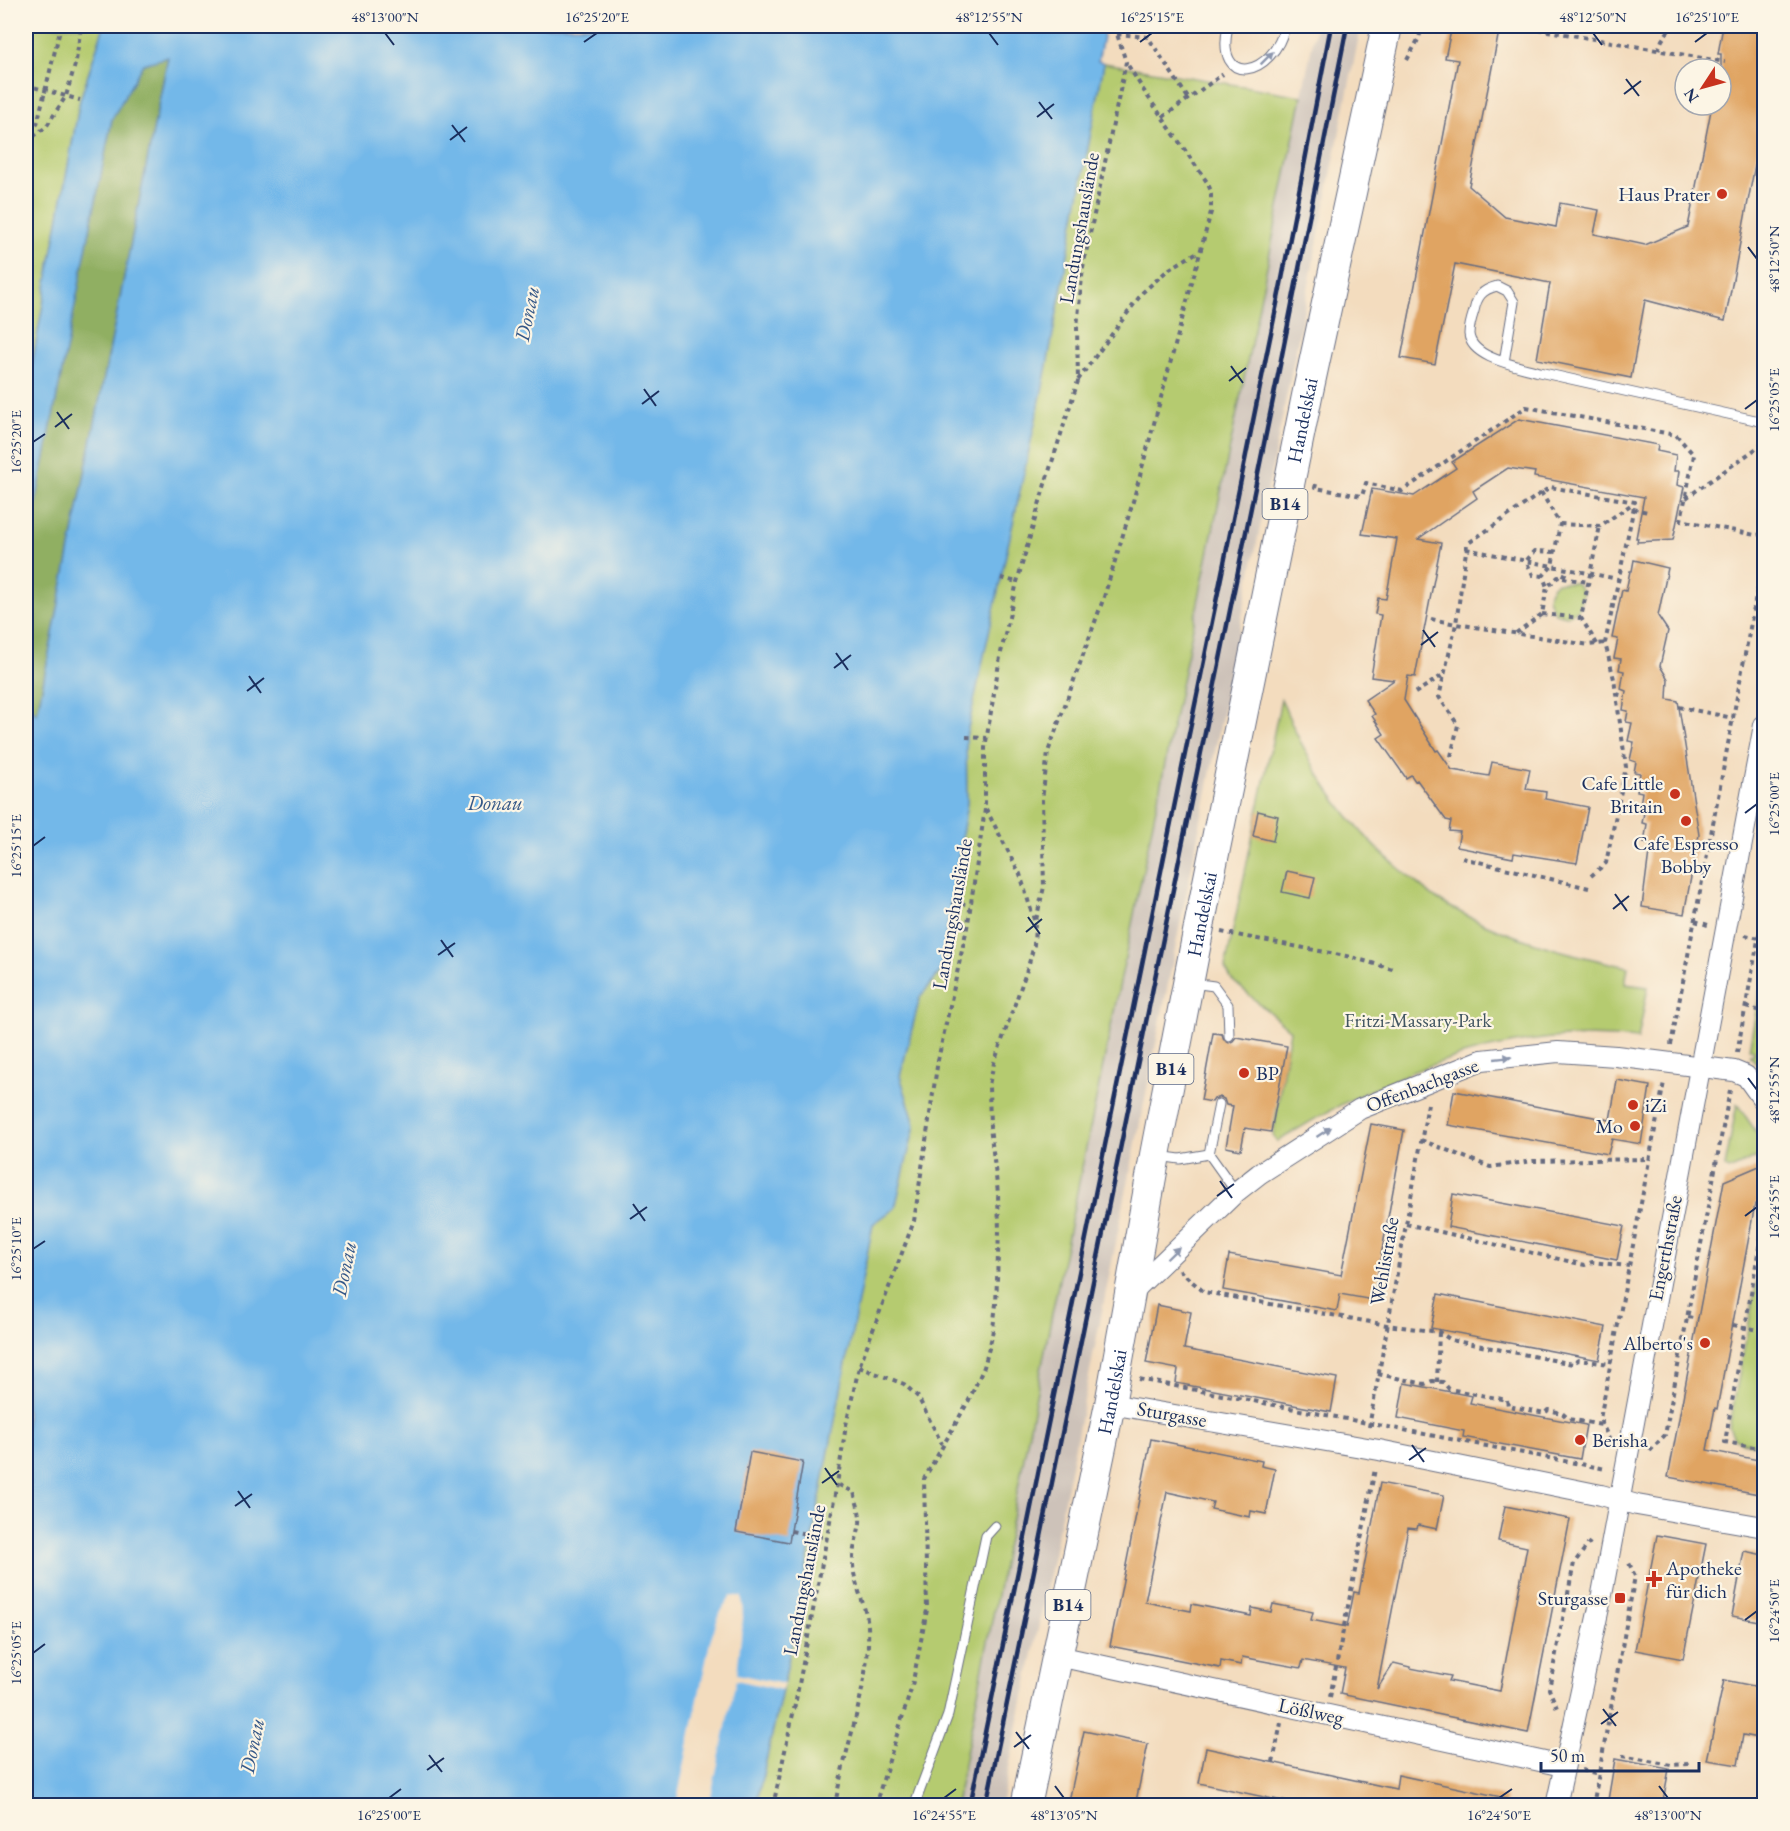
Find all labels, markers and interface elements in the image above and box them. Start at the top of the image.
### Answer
text: 48°13'00"N [351,7,419,26]
text: 16°25'20"E [565,7,630,26]
text: 48°12'55"N [955,7,1023,26]
text: 16°25'15"E [1120,7,1185,26]
text: 48°12'50"N [1559,7,1627,26]
text: 16°25'10"E [1675,7,1740,26]
one-way arrow [1260,50,1274,65]
north arrow [1673,57,1733,117]
text: N [1679,84,1704,107]
street label: Landungshauslände [1053,150,1105,306]
place label: Haus Prater [1618,181,1710,207]
marker: Haus Prater [1715,187,1729,201]
text: 48°12'50"N [1764,225,1783,293]
water label: Donau [508,284,545,345]
text: 16°25'05"E [1764,367,1783,432]
street label: Handelskai [1281,375,1324,465]
text: 16°25'20"E [6,409,25,474]
road number: B14 [1262,489,1308,519]
place label: Cafe Little Britain [1581,770,1663,819]
text: 16°25'00"E [1764,771,1783,836]
marker: Cafe Little Britain [1668,787,1682,801]
water label: Donau [466,789,523,816]
text: 16°25'15"E [6,813,25,878]
marker: Cafe Espresso Bobby [1679,814,1693,828]
place label: Cafe Espresso Bobby [1633,830,1739,879]
street label: Landungshauslände [926,836,978,992]
street label: Handelskai [1181,869,1223,959]
park label: Fritzi-Massary-Park [1344,1007,1492,1033]
street label: Offenbachgasse [1362,1052,1482,1118]
one-way arrow [1494,1053,1513,1063]
road number: B14 [1148,1054,1194,1084]
text: 48°12'55"N [1764,1056,1783,1124]
place label: BP [1256,1060,1279,1086]
marker: BP [1237,1066,1251,1080]
place label: iZi [1645,1092,1667,1118]
marker: iZi [1626,1098,1640,1112]
place label: Mo [1595,1113,1623,1139]
marker: Mo [1628,1119,1642,1133]
one-way arrow [1316,1126,1333,1137]
text: 16°24'55"E [1764,1174,1783,1239]
street label: Engerthstraße [1642,1193,1688,1303]
street label: Wehlistraße [1363,1215,1405,1307]
text: 16°25'10"E [6,1216,25,1281]
water label: Donau [325,1239,362,1300]
one-way arrow [1165,1246,1180,1260]
place label: Alberto's [1622,1330,1693,1356]
marker: Alberto's [1698,1336,1712,1350]
street label: Handelskai [1091,1347,1133,1437]
street label: Sturgasse [1135,1395,1209,1433]
place label: Berisha [1592,1427,1648,1453]
marker: Berisha [1573,1433,1587,1447]
street label: Landungshauslände [777,1502,831,1658]
place label: Apotheke für dich [1665,1555,1742,1604]
marker: Apotheke für dich [1647,1572,1661,1586]
text: 16°24'50"E [1764,1578,1783,1643]
place label: Sturgasse [1538,1585,1608,1611]
road number: B14 [1046,1590,1090,1620]
marker: Sturgasse [1613,1591,1627,1605]
text: 16°25'05"E [6,1620,25,1685]
street label: Lößlweg [1276,1691,1346,1731]
water label: Donau [233,1716,270,1777]
scale bar [1541,1735,1698,1773]
text: 50 m [1550,1744,1585,1767]
text: 16°25'00"E [357,1805,422,1824]
text: 16°24'55"E [912,1805,977,1824]
text: 48°13'05"N [1030,1805,1098,1824]
text: 16°24'50"E [1467,1805,1532,1824]
text: 48°13'00"N [1634,1805,1702,1824]

